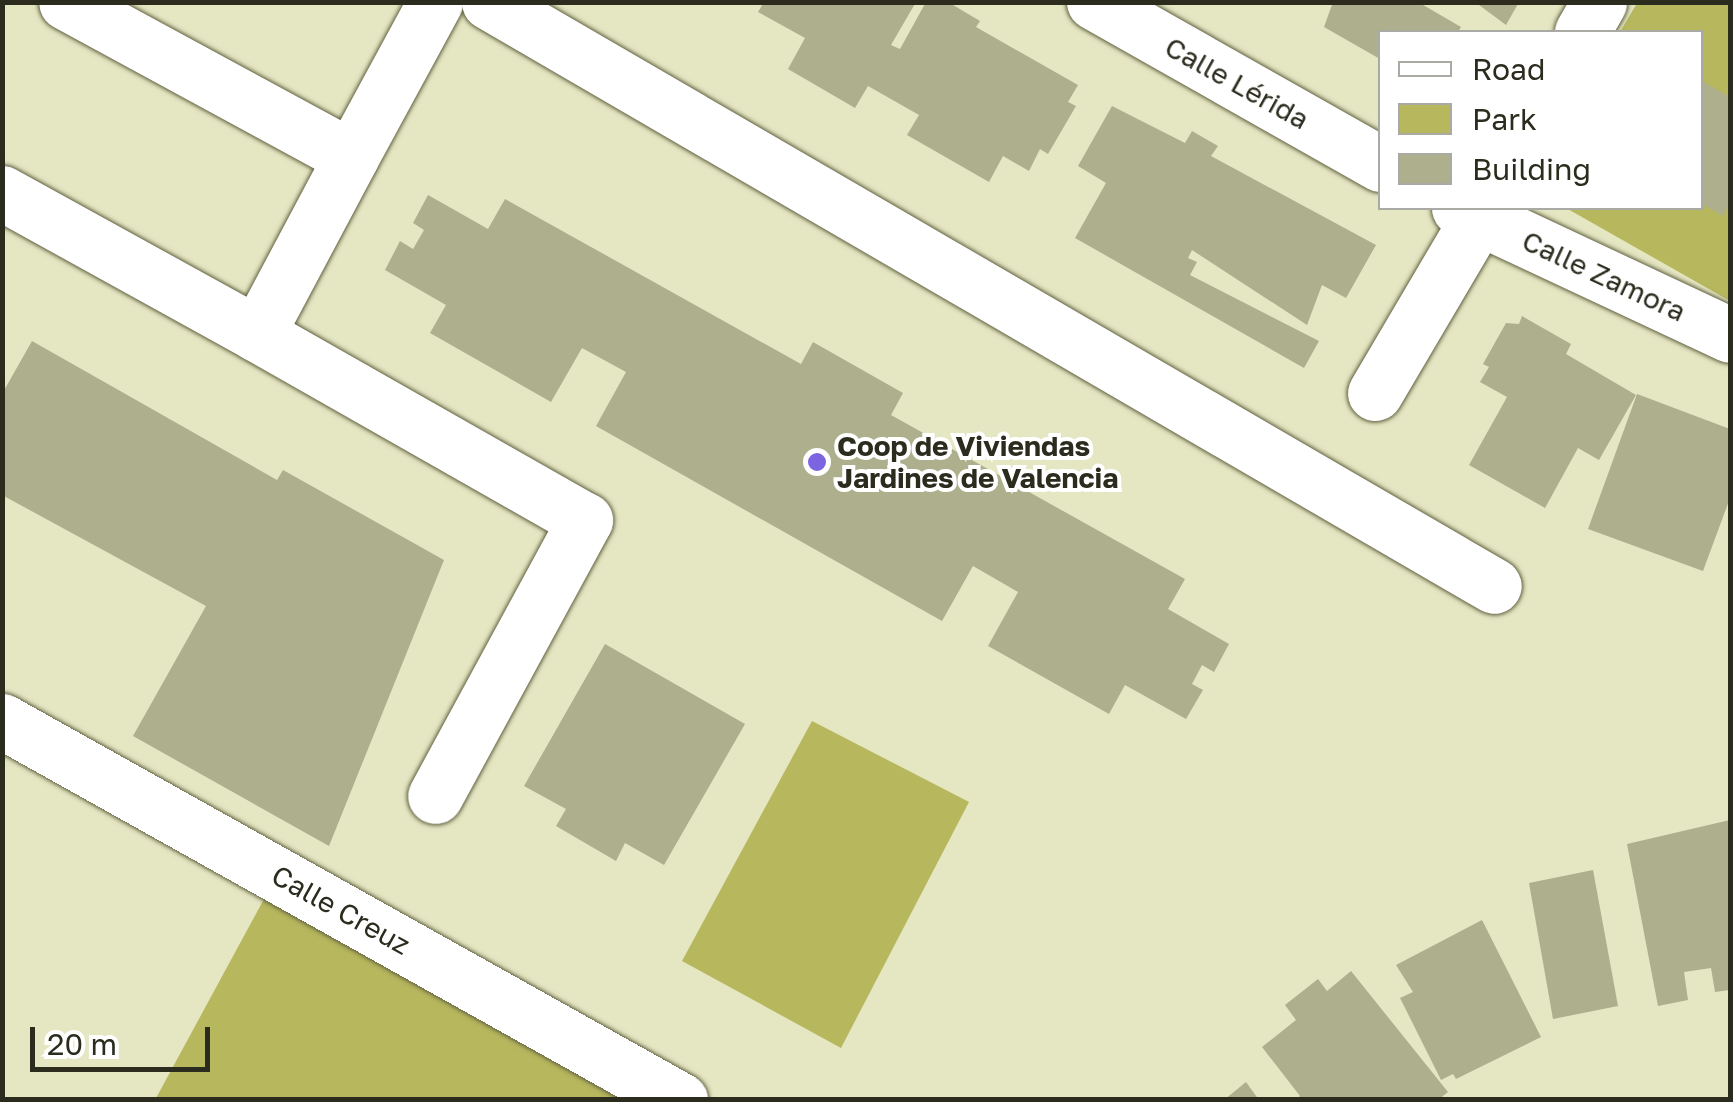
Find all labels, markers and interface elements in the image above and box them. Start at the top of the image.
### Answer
street label: Calle Lérida [1159,30,1315,136]
legend [1378,30,1703,210]
text: Road [1472,51,1546,87]
text: Park [1472,101,1537,137]
text: Building [1472,151,1591,187]
street label: Calle Zamora [1517,223,1691,329]
place label: Coop de Viviendas Jardines de Valencia [837,429,1118,495]
marker: Coop de Viviendas Jardines de Valencia [806,451,828,473]
street label: Calle Creuz [266,858,416,962]
scale bar [35,1007,215,1069]
text: 20 m [47,1026,117,1062]

